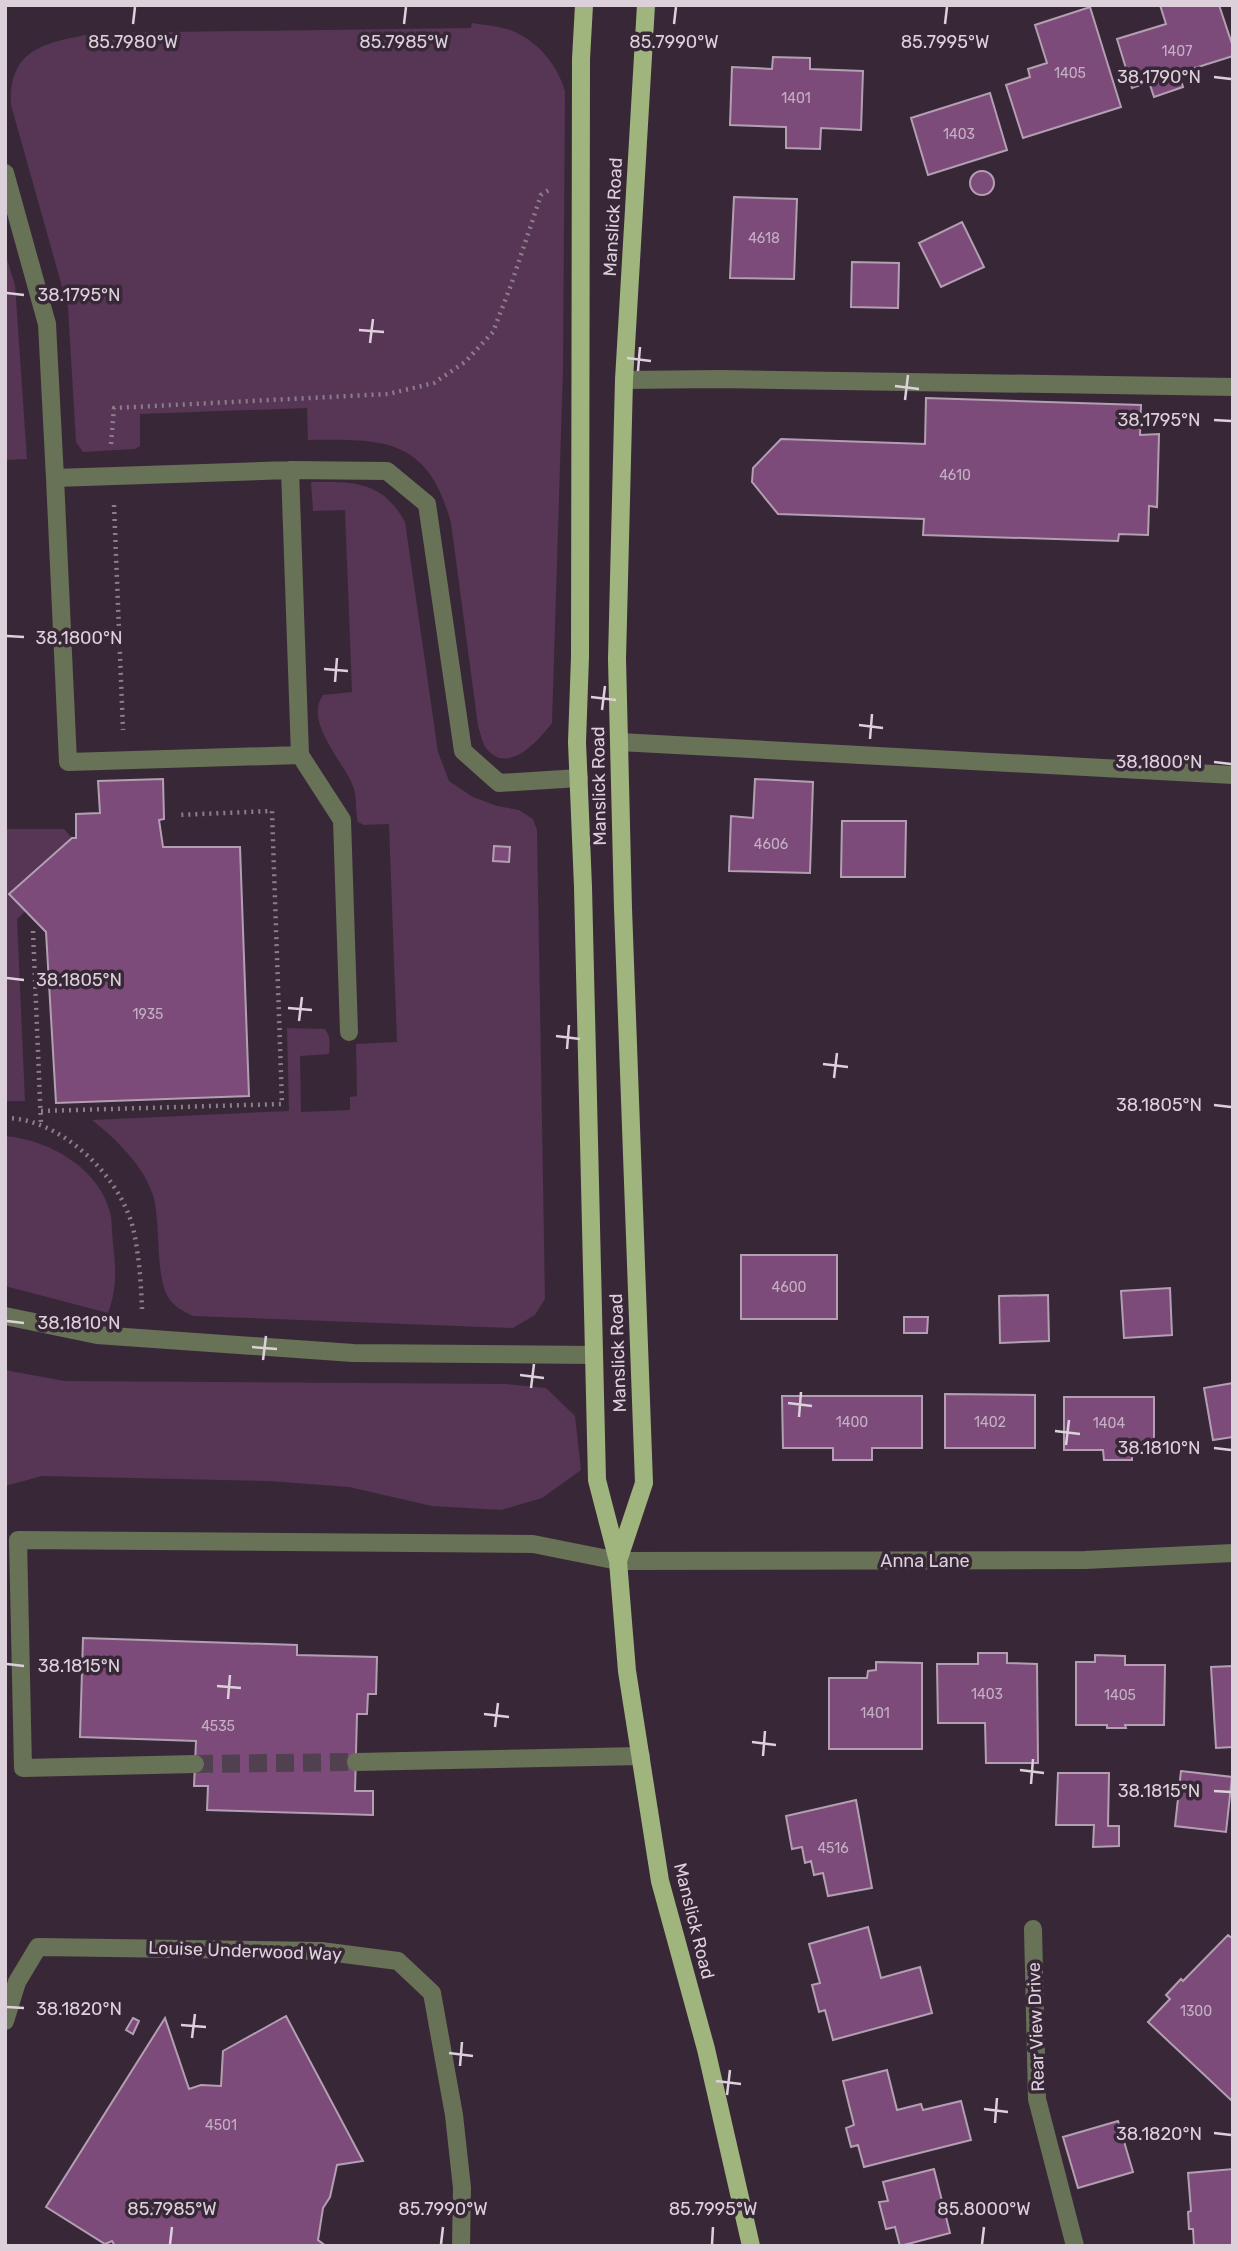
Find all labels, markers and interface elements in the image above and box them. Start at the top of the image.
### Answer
text: 85.7980°W [88,31,178,53]
text: 85.7985°W [359,31,449,53]
text: 85.7990°W [629,31,719,53]
text: 85.7995°W [901,31,989,53]
house number: 1407 [1162,43,1192,60]
house number: 1405 [1054,65,1086,82]
text: 38.1790°N [1117,66,1201,88]
house number: 1401 [781,90,811,107]
house number: 1403 [943,126,975,143]
street label: Manslick Road [599,157,627,277]
house number: 4618 [748,230,780,247]
text: 38.1795°N [37,284,121,306]
text: 38.1795°N [1117,409,1201,431]
house number: 4610 [939,467,971,484]
text: 38.1800°N [36,627,122,649]
street label: Manslick Road [587,726,611,846]
text: 38.1800°N [1116,751,1202,773]
house number: 4606 [754,836,788,853]
text: 38.1805°N [36,969,122,991]
house number: 1935 [133,1006,163,1023]
text: 38.1805°N [1116,1094,1202,1116]
house number: 4600 [772,1279,807,1296]
street label: Manslick Road [605,1293,631,1413]
text: 38.1810°N [37,1312,121,1334]
house number: 1400 [836,1414,868,1431]
house number: 1402 [974,1414,1006,1431]
house number: 1404 [1093,1415,1125,1432]
text: 38.1810°N [1117,1437,1201,1459]
street label: Anna Lane [880,1550,970,1572]
text: 38.1815°N [38,1655,120,1677]
house number: 1403 [971,1686,1003,1703]
house number: 1405 [1104,1687,1136,1704]
house number: 1401 [860,1705,890,1722]
house number: 4535 [201,1718,235,1735]
text: 38.1815°N [1118,1780,1200,1802]
house number: 4516 [817,1840,849,1857]
street label: Manslick Road [669,1861,719,1981]
street label: Louise Underwood Way [148,1937,342,1965]
street label: Rear View Drive [1023,1962,1049,2092]
text: 38.1820°N [36,1998,122,2020]
house number: 1300 [1180,2003,1212,2020]
house number: 4501 [205,2117,237,2134]
text: 38.1820°N [1116,2123,1202,2145]
text: 85.7985°W [127,2198,217,2220]
text: 85.7990°W [398,2198,488,2220]
text: 85.7995°W [669,2198,757,2220]
text: 85.8000°W [937,2198,1031,2220]

